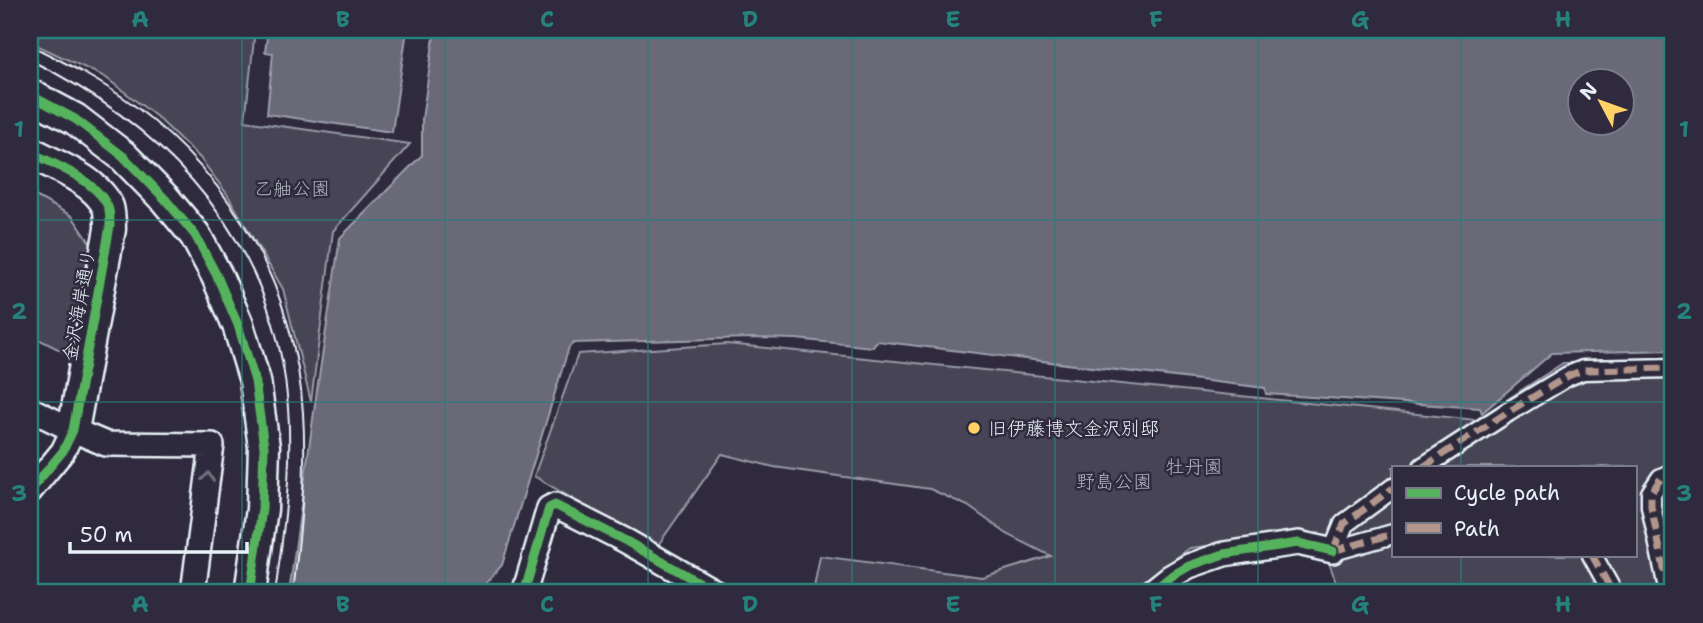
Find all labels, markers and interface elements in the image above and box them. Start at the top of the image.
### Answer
text: A [131,4,149,34]
text: B [336,4,350,34]
text: C [540,4,554,34]
text: D [742,4,758,34]
text: E [945,4,961,34]
text: F [1149,4,1163,34]
text: G [1351,4,1370,34]
text: H [1555,4,1571,34]
north arrow [1566,66,1636,136]
text: N [1574,77,1603,105]
text: 1 [14,114,24,144]
text: 1 [1679,114,1689,144]
park label: 乙舳公園 [254,176,330,201]
street label: 金沢海岸通り [57,247,101,363]
text: 2 [11,296,27,326]
text: 2 [1676,296,1692,326]
place label: 旧伊藤博文金沢別邸 [988,416,1159,441]
marker: 旧伊藤博文金沢別邸 [966,420,982,436]
park label: 牡丹園 [1165,454,1223,479]
legend [1392,466,1636,556]
park label: 野島公園 [1076,469,1152,494]
one-way arrow [201,471,216,483]
text: 3 [11,478,27,508]
text: 3 [1676,478,1692,508]
text: Cycle path [1454,479,1560,507]
scale bar [70,511,247,555]
text: Path [1454,515,1500,543]
text: 50 m [80,521,133,549]
text: A [131,589,149,619]
text: B [336,589,350,619]
text: C [540,589,554,619]
text: D [742,589,758,619]
text: E [945,589,961,619]
text: F [1149,589,1163,619]
text: G [1351,589,1370,619]
text: H [1555,589,1571,619]

